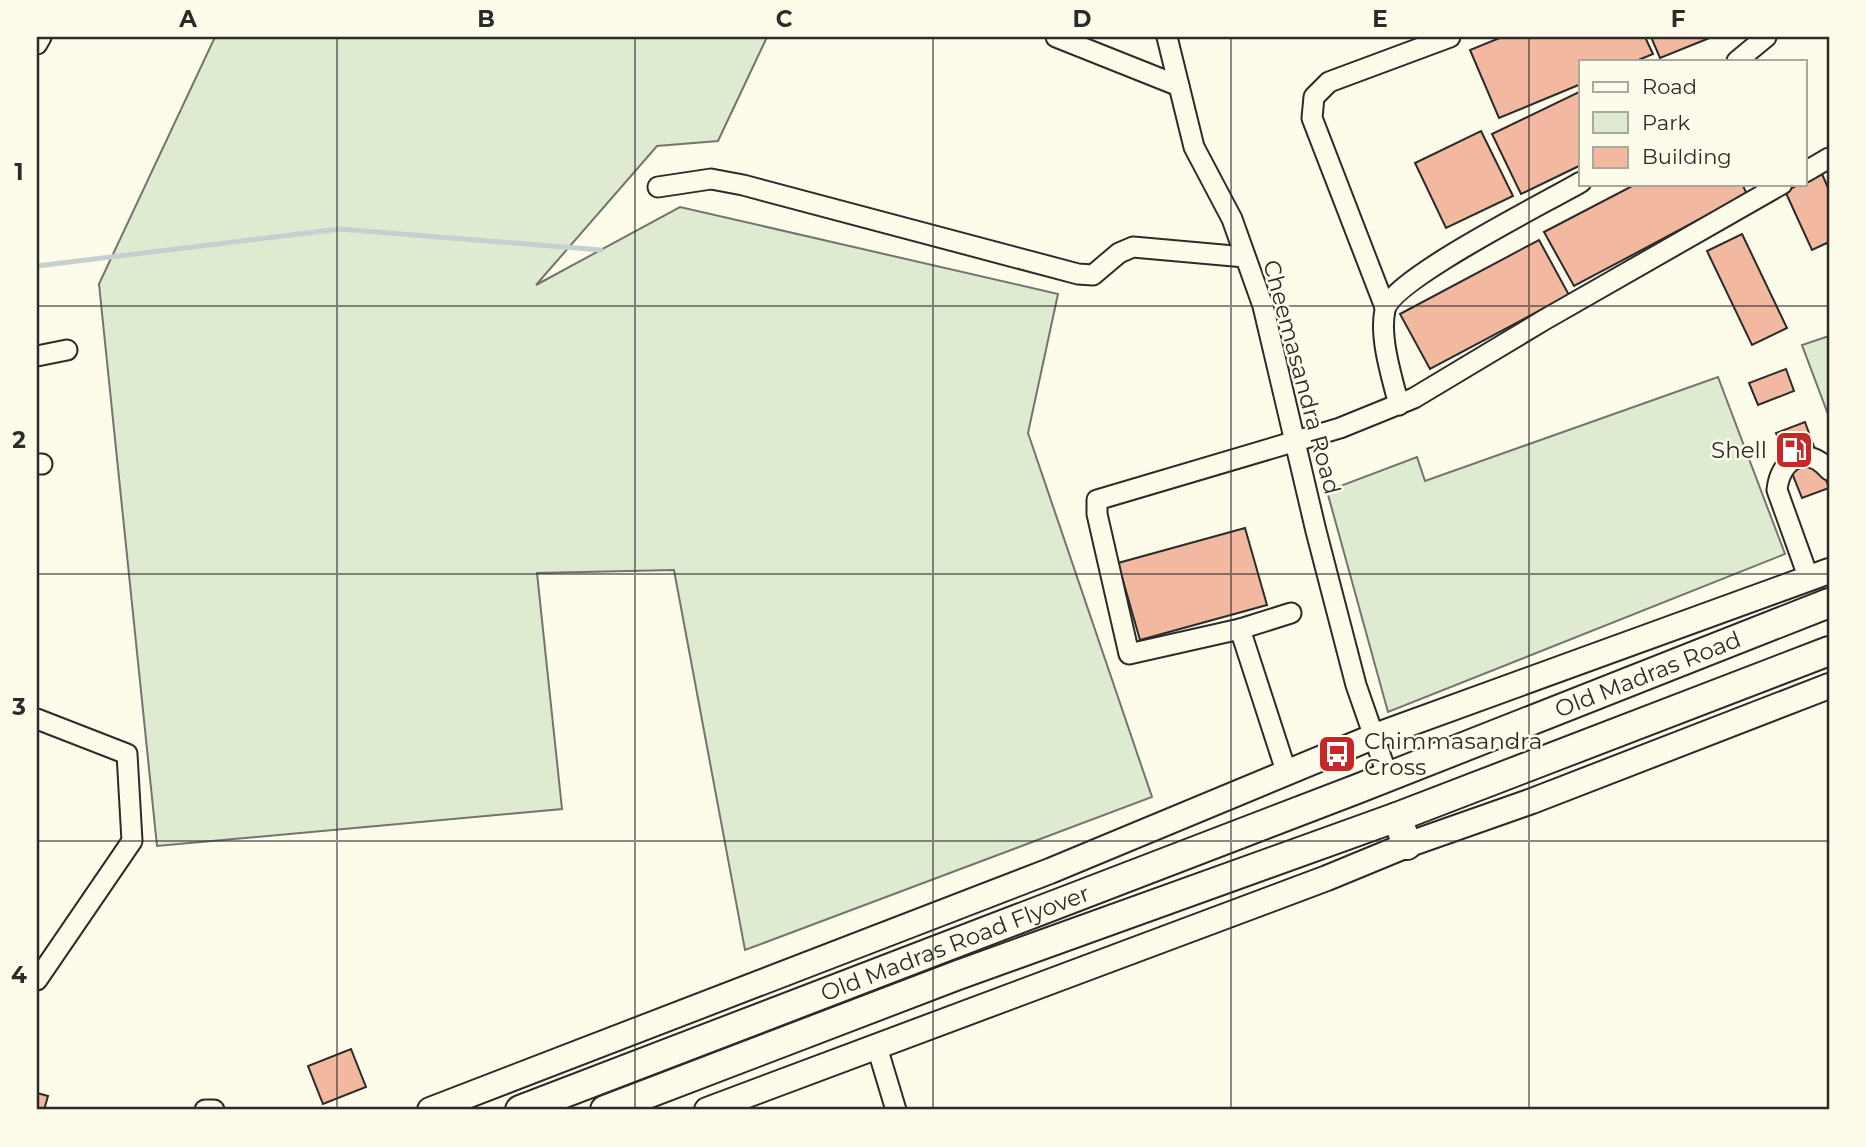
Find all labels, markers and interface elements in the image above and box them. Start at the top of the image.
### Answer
text: A [178,5,197,33]
text: B [477,5,495,33]
text: C [776,5,793,33]
text: D [1073,5,1092,33]
text: E [1372,5,1388,33]
text: F [1671,5,1686,33]
legend [1579,60,1806,186]
text: Road [1642,74,1697,99]
text: Park [1642,110,1690,135]
text: Building [1642,144,1732,169]
text: 1 [14,158,24,186]
street label: Cheemasandra Road [1257,257,1347,497]
text: 2 [12,426,26,454]
fuel station icon: Shell [1773,429,1815,471]
place label: Shell [1711,436,1767,464]
street label: Old Madras Road [1551,625,1745,724]
text: 3 [11,693,26,721]
place label: Chimmasandra Cross [1364,727,1542,781]
bus stop icon: Chimmasandra Cross [1316,733,1358,775]
street label: Old Madras Road Flyover [817,879,1094,1007]
text: 4 [11,961,27,989]

